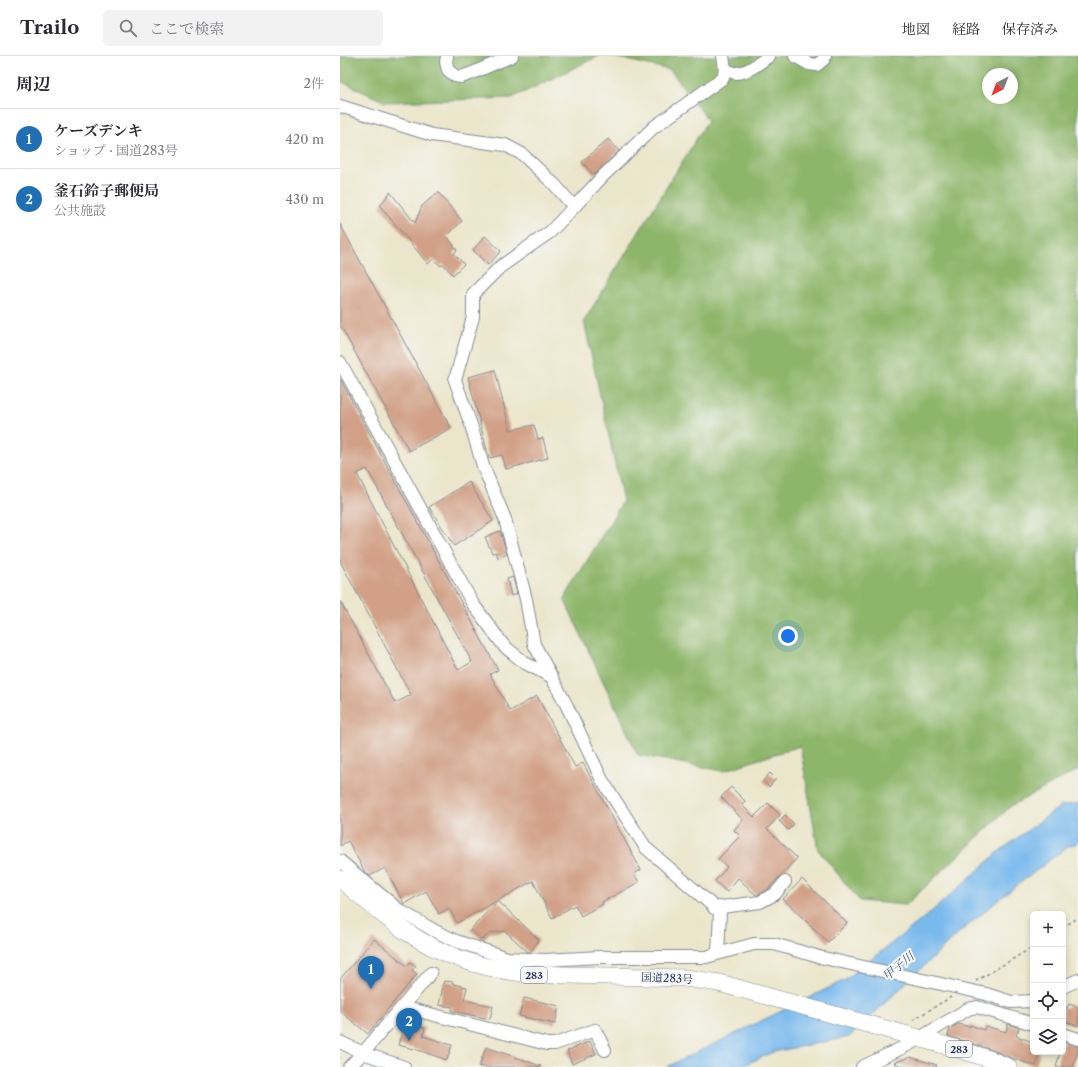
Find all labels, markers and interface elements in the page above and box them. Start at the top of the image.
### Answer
search box [103,10,383,46]
text: Trailo [20,16,79,39]
icon: search [117,17,139,39]
text: ここで検索 [149,19,224,38]
text: 地図 [902,20,930,38]
text: 経路 [952,20,980,38]
text: 保存済み [1002,20,1058,38]
north arrow [982,68,1018,104]
text: 周辺 [16,74,50,94]
text: 2件 [304,75,324,91]
text: ケーズデンキ [54,121,143,140]
text: 1 [26,131,32,147]
text: 420 m [285,131,324,147]
text: ショップ · 国道283号 [54,142,178,158]
text: 釜石鈴子郵便局 [54,181,159,200]
text: 2 [25,191,33,207]
text: 430 m [286,191,324,207]
text: 公共施設 [54,202,106,218]
your location [778,626,798,646]
map controls [1030,911,1066,1055]
button: + [1030,911,1066,947]
water label: 甲子川 [879,947,918,983]
button: − [1030,947,1066,983]
pin: 1 [358,956,384,989]
road number: 283 [521,967,547,983]
street label: 国道283号 [641,970,693,986]
button: locate [1030,983,1066,1019]
pin: 2 [396,1008,422,1041]
button: layers [1030,1019,1066,1055]
road number: 283 [946,1041,972,1057]

